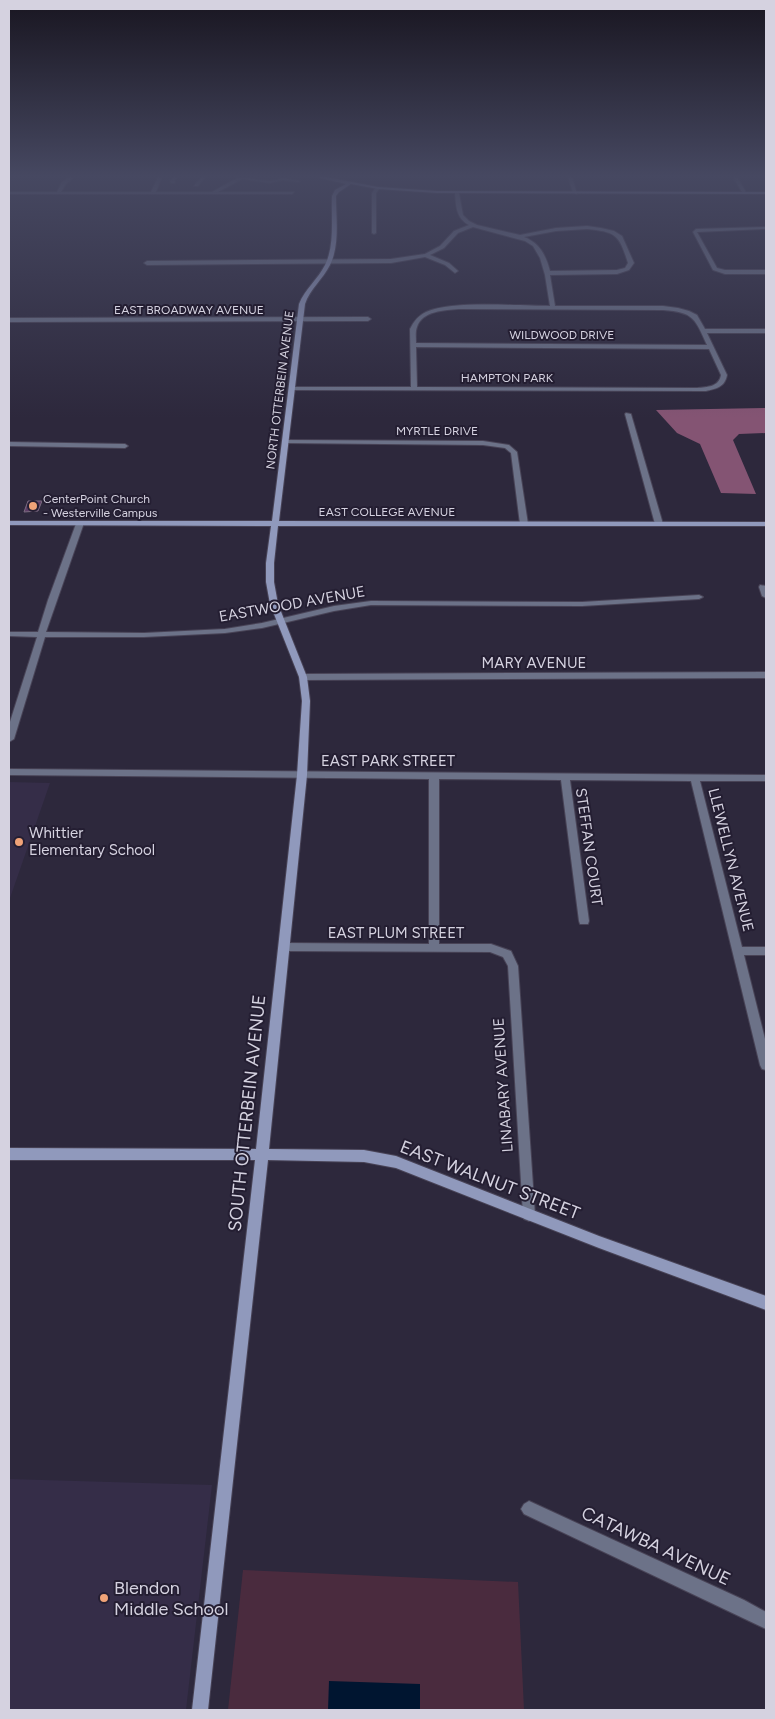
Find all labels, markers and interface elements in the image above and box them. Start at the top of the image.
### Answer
street label: EAST BROADWAY AVENUE [114,303,264,317]
street label: NORTH OTTERBEIN AVENUE [263,310,297,470]
street label: WILDWOOD DRIVE [510,328,614,342]
street label: HAMPTON PARK [461,371,554,385]
street label: MYRTLE DRIVE [396,424,478,438]
place label: CenterPoint Church - Westerville Campus [43,492,158,520]
marker: CenterPoint Church - Westerville Campus [27,500,39,512]
street label: EAST COLLEGE AVENUE [319,505,455,519]
street label: EASTWOOD AVENUE [218,582,366,626]
street label: MARY AVENUE [482,654,586,672]
street label: EAST PARK STREET [321,752,456,770]
street label: LLEWELLYN AVENUE [704,786,758,934]
street label: STEFFAN COURT [572,787,606,908]
place label: Whittier Elementary School [29,824,155,859]
marker: Whittier Elementary School [13,836,25,848]
street label: EAST PLUM STREET [328,924,465,942]
street label: SOUTH OTTERBEIN AVENUE [224,994,270,1232]
street label: LINABARY AVENUE [489,1017,517,1153]
street label: EAST WALNUT STREET [397,1136,583,1224]
street label: CATAWBA AVENUE [578,1502,734,1590]
place label: Blendon Middle School [114,1577,228,1620]
marker: Blendon Middle School [98,1592,110,1604]

